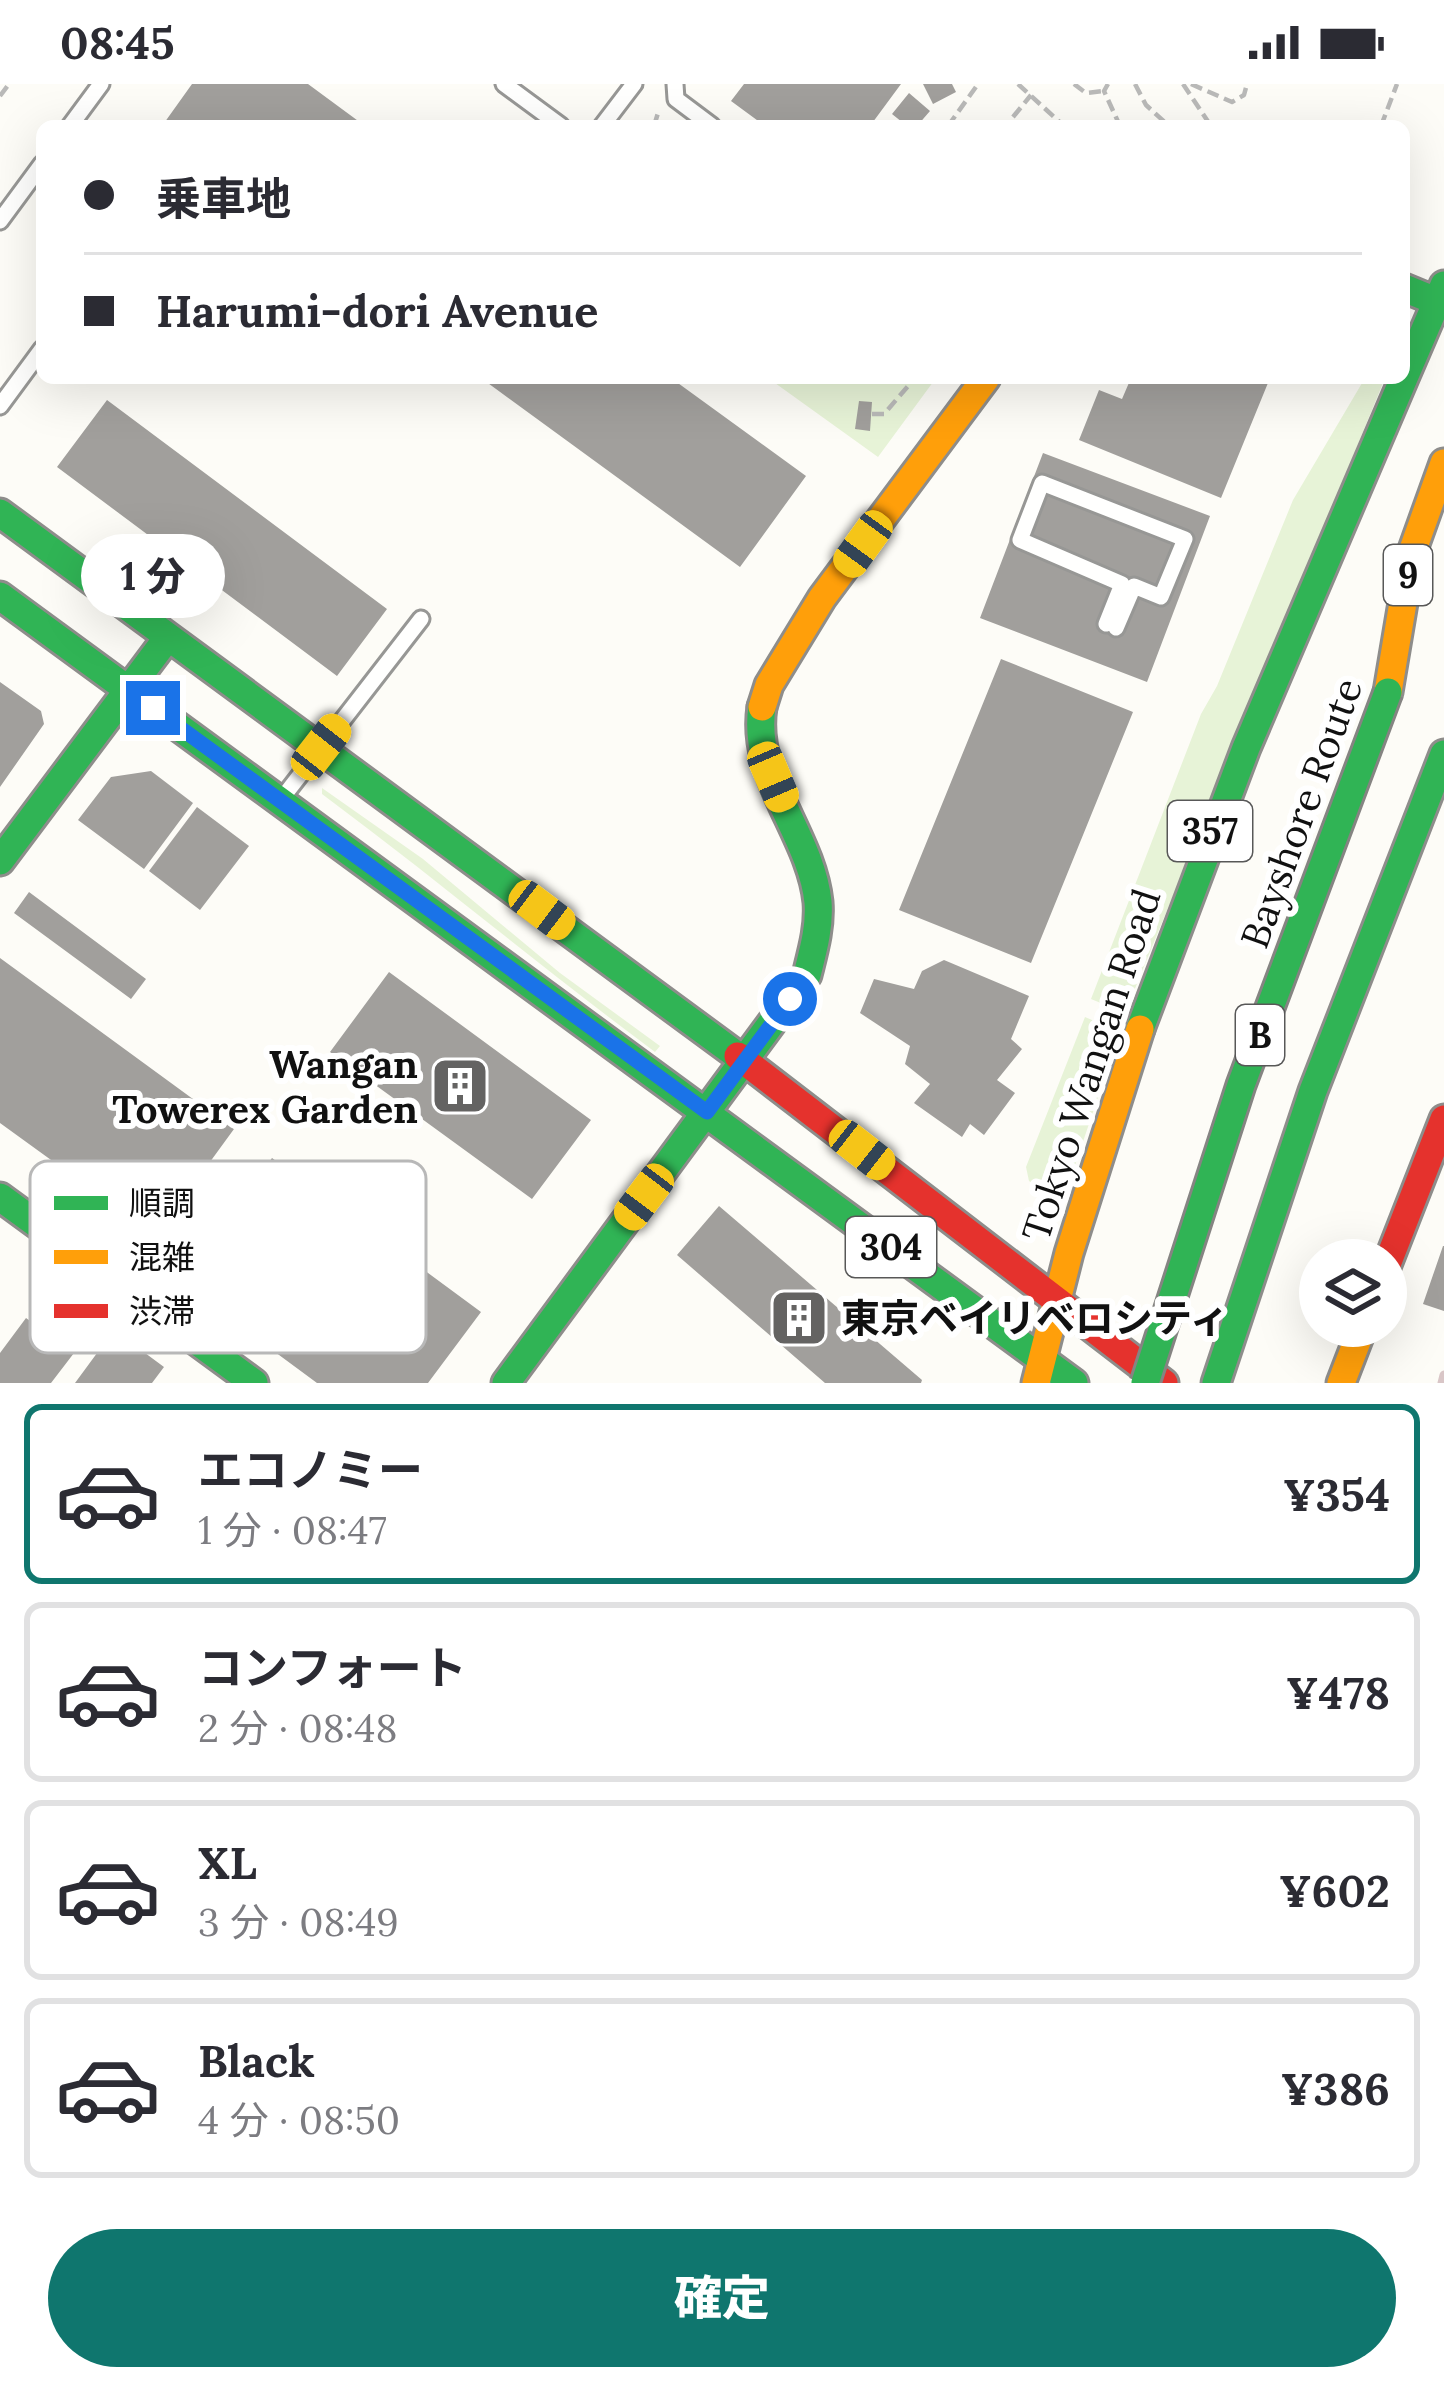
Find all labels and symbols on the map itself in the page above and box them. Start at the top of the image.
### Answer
car [827,504,899,584]
callout: 1 分 [81,534,225,618]
road number: 9 [1384,545,1432,605]
street label: Bayshore Route [1229,671,1373,955]
route end [126,681,180,735]
car [285,708,357,786]
car [742,737,804,817]
road number: 357 [1168,801,1252,861]
car [502,874,582,946]
street label: Tokyo Wangan Road [1010,883,1172,1247]
route start [763,972,817,1026]
road number: B [1236,1005,1284,1065]
place label: Wangan Towerex Garden [112,1039,418,1134]
building icon: Wangan Towerex Garden [429,1055,491,1117]
car [823,1114,901,1186]
car [608,1157,680,1237]
legend [30,1161,426,1353]
text: 順調 [129,1182,195,1224]
road number: 304 [846,1217,936,1277]
text: 混雑 [129,1236,195,1278]
building icon: 東京ベイリベロシティ [768,1287,830,1349]
text: 渋滞 [129,1290,195,1332]
place label: 東京ベイリベロシティ [841,1293,1229,1343]

